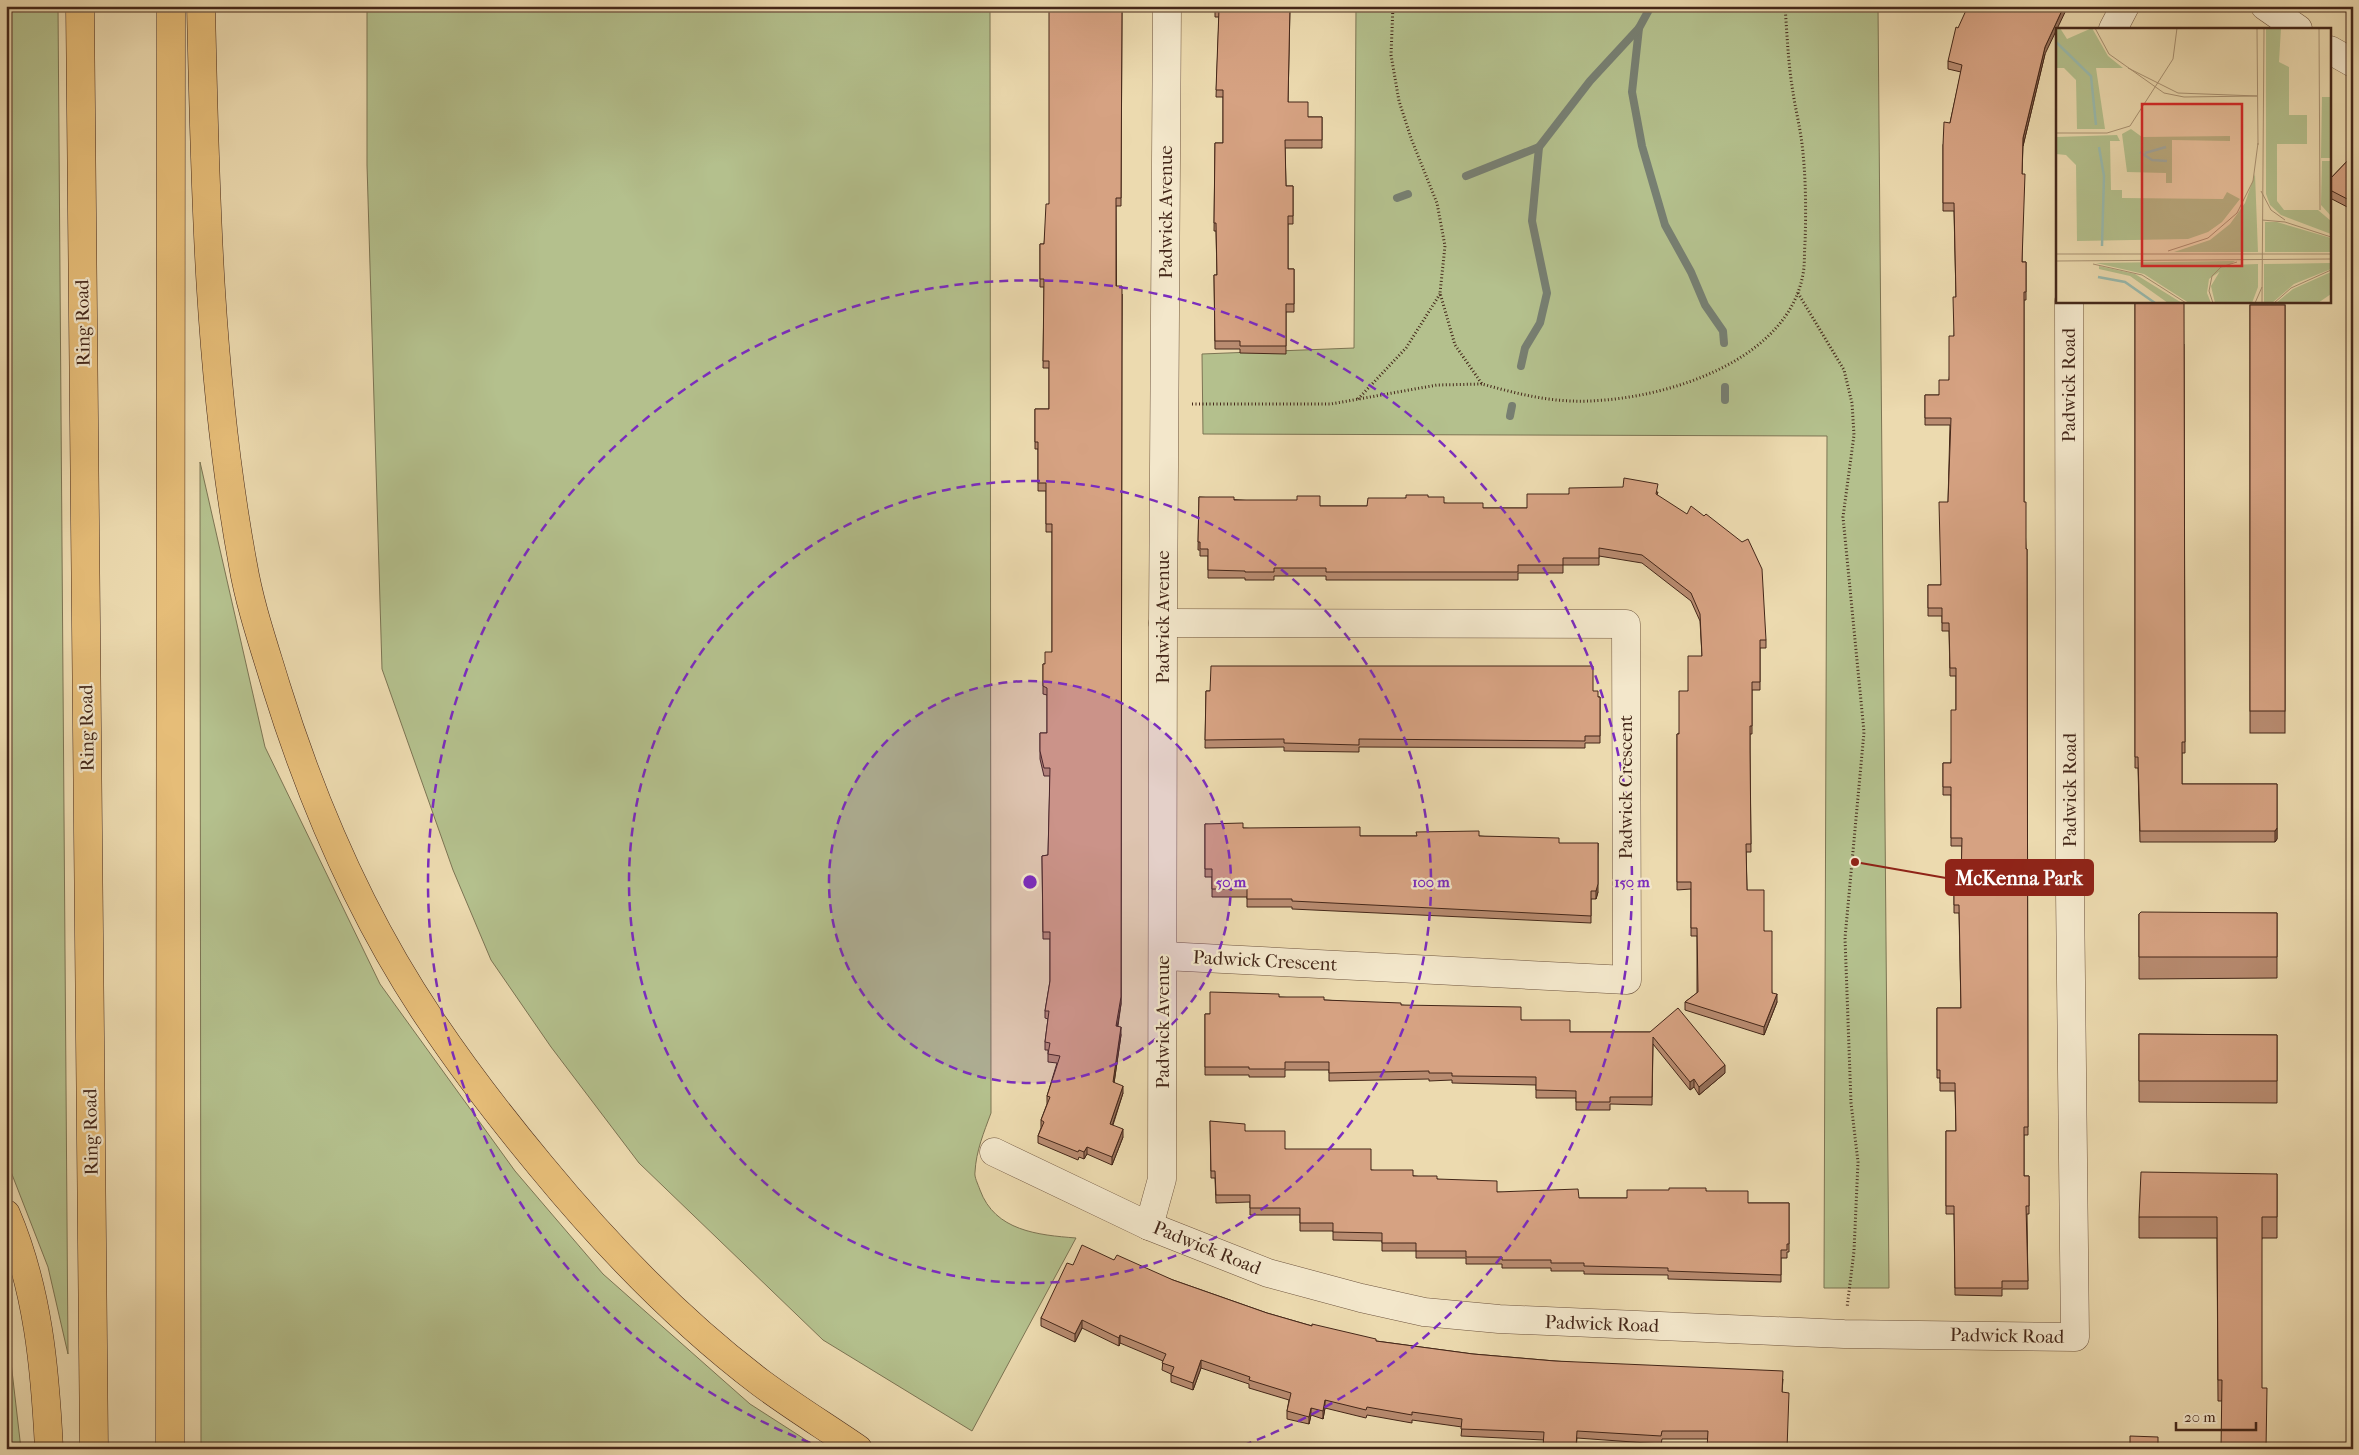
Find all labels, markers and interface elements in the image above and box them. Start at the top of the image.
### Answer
inset map [2056,28,2332,302]
street label: Padwick Avenue [1155,145,1177,279]
street label: Ring Road [71,279,95,367]
street label: Padwick Road [2058,327,2080,442]
street label: Padwick Avenue [1152,550,1174,684]
street label: Ring Road [75,684,99,772]
street label: Padwick Crescent [1615,714,1637,859]
street label: Padwick Road [2059,732,2081,847]
callout: McKenna Park [1946,860,2093,895]
text: McKenna Park [1954,867,2083,890]
centre of rings [1021,873,1039,891]
text: 50 m [1216,873,1247,891]
text: 100 m [1412,873,1450,891]
text: 150 m [1614,873,1650,891]
street label: Padwick Crescent [1192,946,1338,976]
street label: Padwick Avenue [1152,955,1174,1089]
street label: Ring Road [79,1088,103,1176]
street label: Padwick Road [1150,1216,1265,1280]
street label: Padwick Road [1544,1311,1660,1337]
street label: Padwick Road [1950,1324,2065,1348]
scale bar [2176,1400,2256,1432]
text: 20 m [2184,1408,2216,1426]

